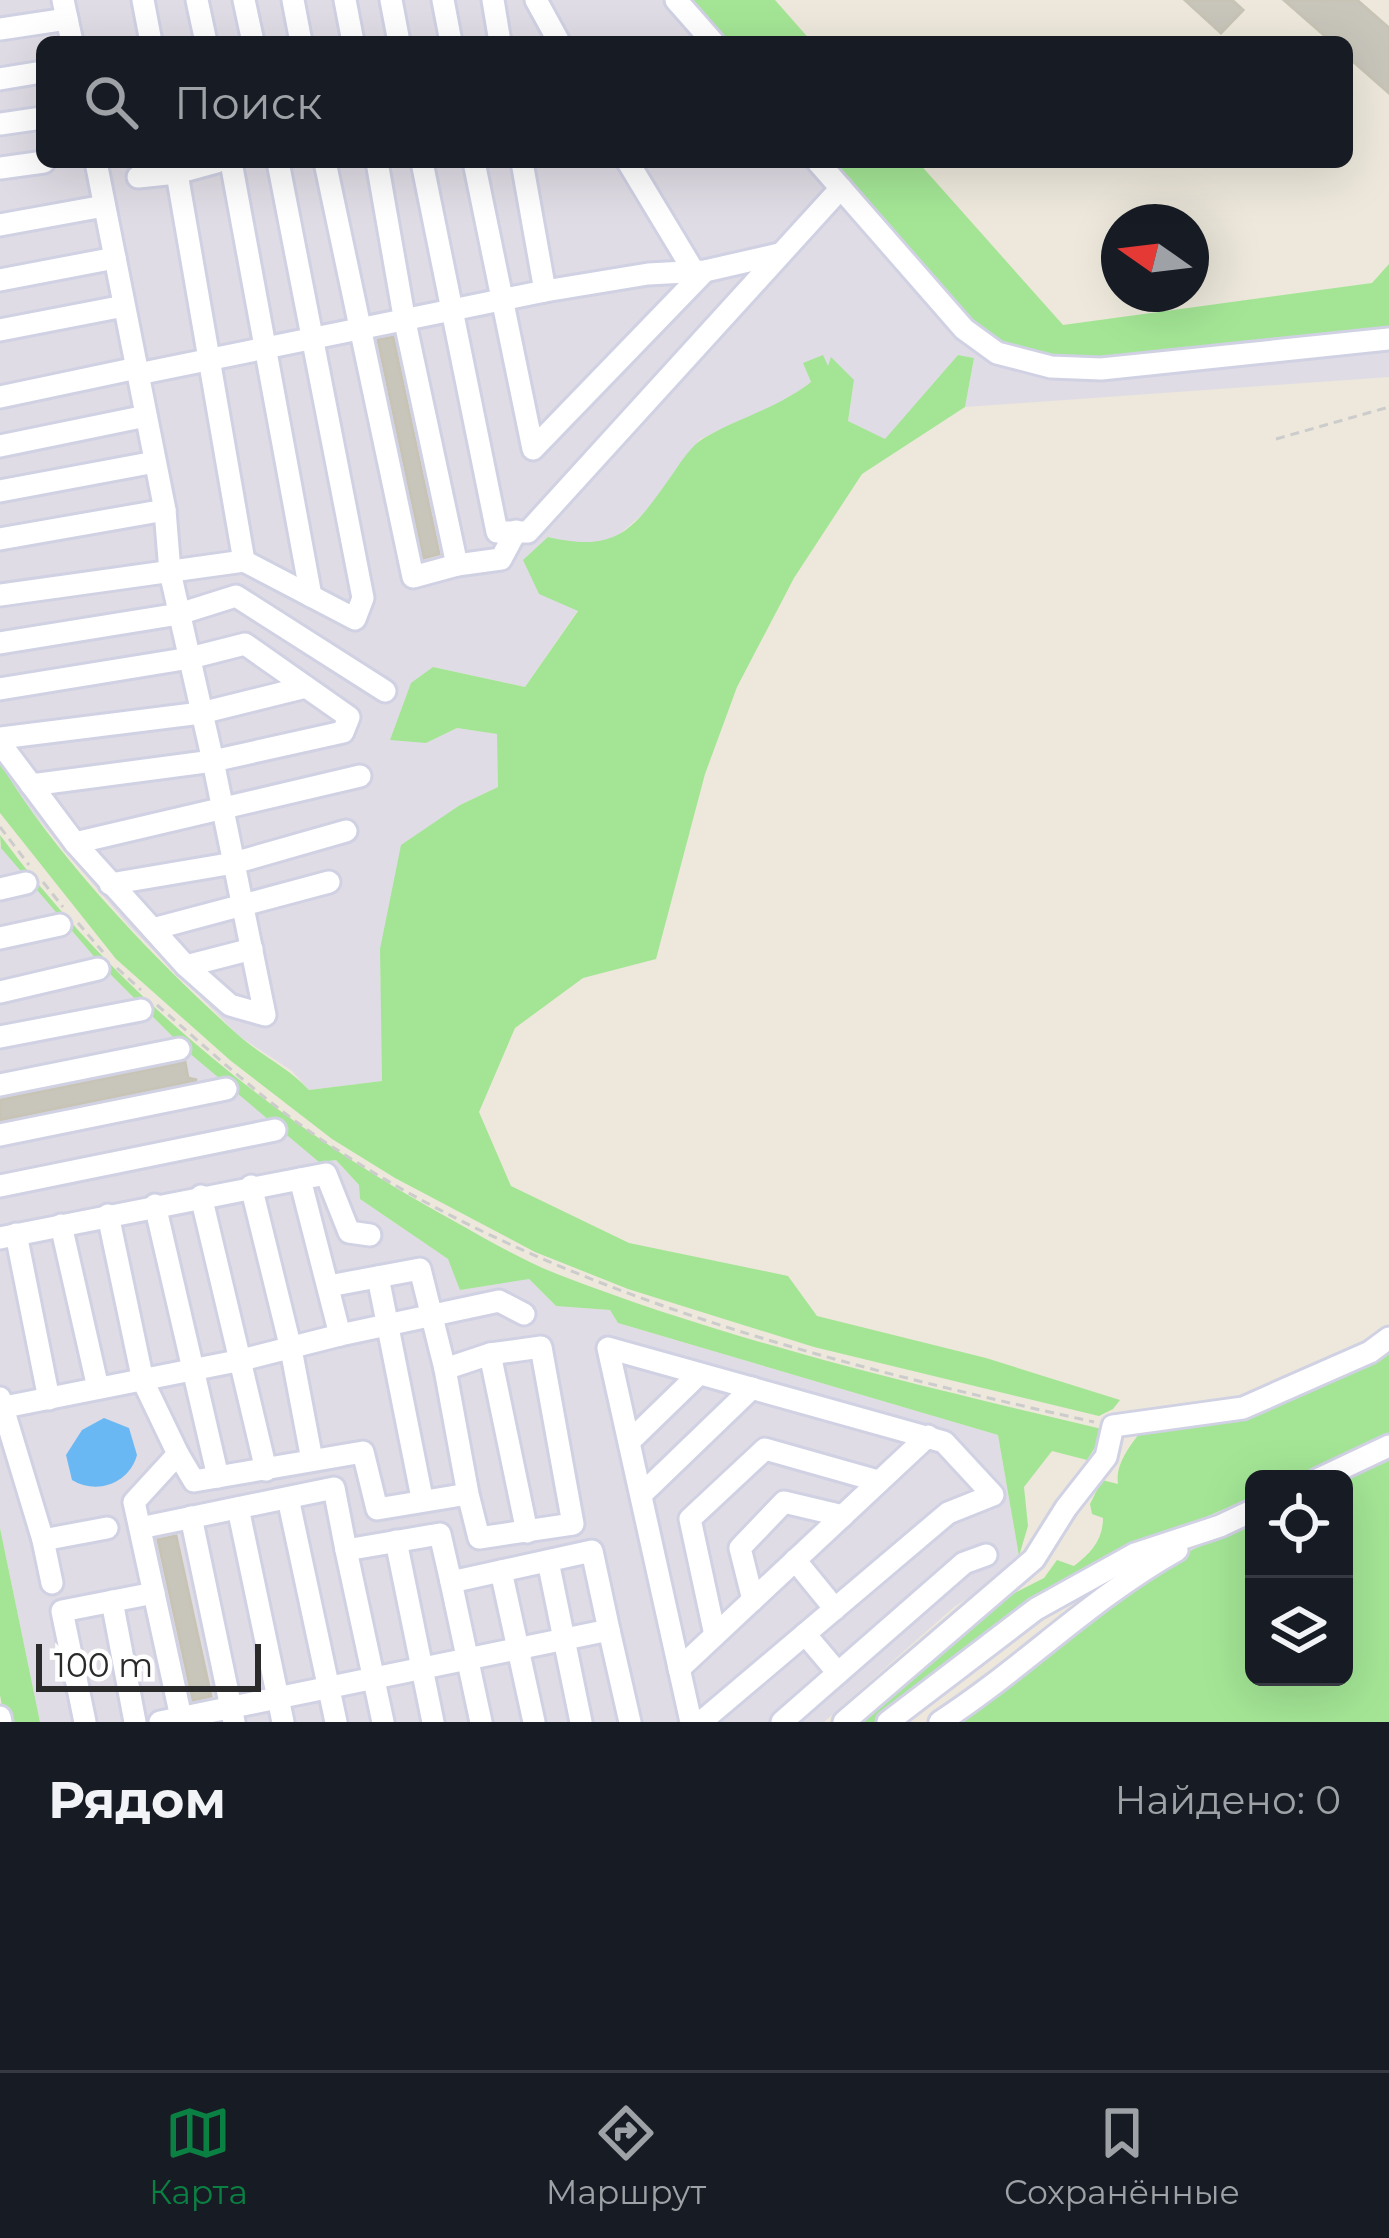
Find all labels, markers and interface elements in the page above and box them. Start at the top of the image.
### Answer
search box [36,36,1353,168]
icon: search [78,69,144,135]
text: Поиск [174,75,322,130]
north arrow [1101,204,1209,312]
map controls [1245,1470,1353,1686]
button: locate [1245,1470,1353,1578]
button: layers [1245,1578,1353,1686]
scale bar [36,1638,261,1691]
text: 100 m [54,1645,153,1685]
text: Рядом [48,1769,226,1831]
text: Найдено: 0 [1114,1776,1341,1824]
tab: Карта [149,2100,248,2212]
tab: Маршрут [546,2100,706,2212]
tab: Сохранённые [1004,2100,1240,2212]

